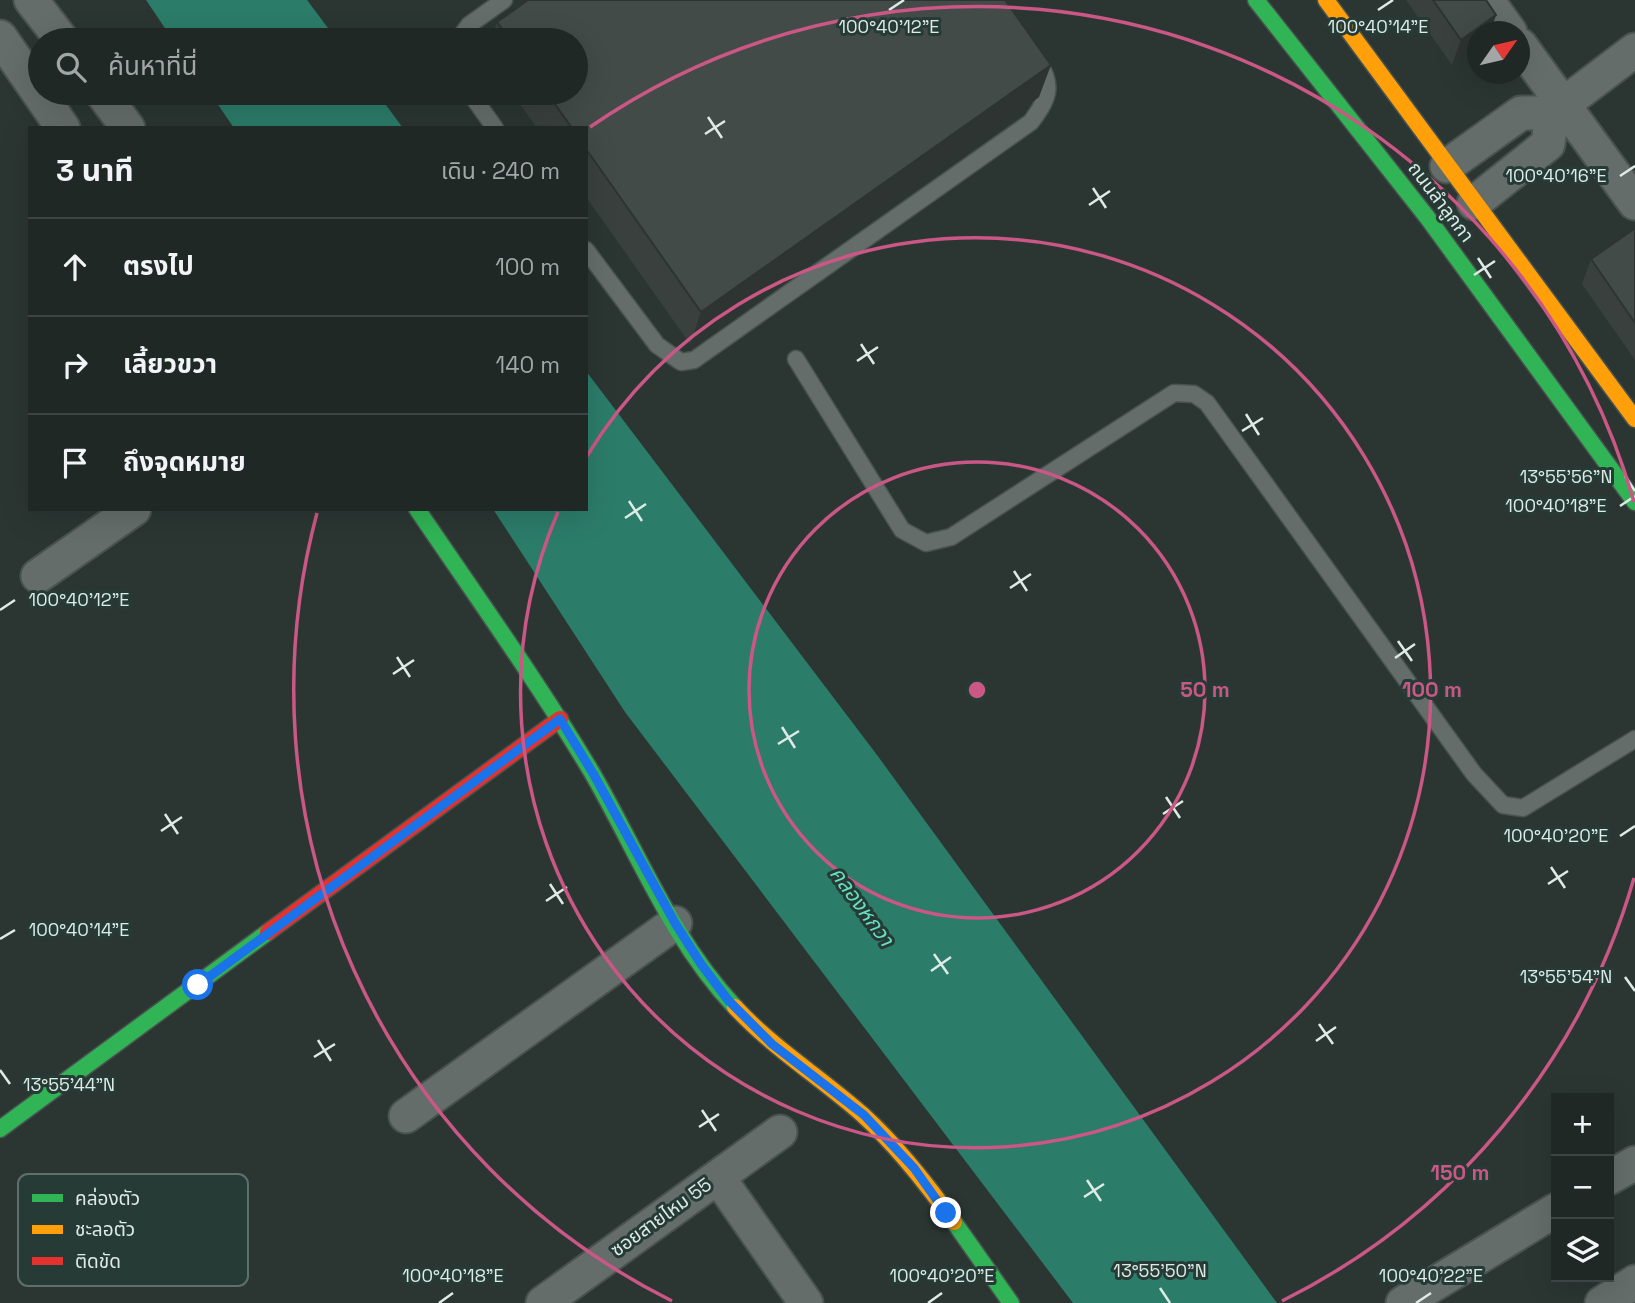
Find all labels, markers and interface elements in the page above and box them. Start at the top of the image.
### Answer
text: 100°40'12"E [839,15,939,38]
text: 100°40'14"E [1328,15,1428,38]
north arrow [1467,21,1530,84]
search box [28,28,588,105]
icon: search [52,48,90,86]
text: ค้นหาที่นี่ [108,49,198,83]
text: 3 นาที [56,151,134,190]
text: เดิน · 240 m [441,156,560,186]
street label: ถนนลำลูกกา [1403,157,1479,247]
text: 100°40'16"E [1505,164,1607,187]
icon: ahead [56,248,94,286]
text: ตรงไป [123,249,194,283]
text: 100 m [495,252,560,282]
icon: right [56,346,94,384]
text: เลี้ยวขวา [123,347,217,381]
text: 140 m [496,350,560,380]
icon: arrive [56,444,94,482]
text: ถึงจุดหมาย [123,445,246,479]
text: 13°55'56"N [1520,465,1612,488]
text: 100°40'18"E [1505,494,1607,517]
text: 100°40'12"E [29,588,129,611]
text: 50 m [1180,676,1230,703]
text: 100 m [1402,676,1462,703]
centre of rings [965,678,989,702]
text: 100°40'20"E [1504,824,1608,847]
water label: คลองหกวา [824,861,901,952]
text: 100°40'14"E [29,918,129,941]
text: 13°55'54"N [1520,965,1612,988]
route start [182,969,213,1000]
text: 13°55'44"N [23,1073,115,1096]
map controls [1551,1093,1614,1282]
button: + [1551,1093,1614,1156]
button: − [1551,1156,1614,1219]
text: 150 m [1431,1159,1489,1186]
street label: ซอยสายไหม 55 [606,1172,716,1262]
legend [18,1174,248,1286]
text: คล่องตัว [75,1186,140,1211]
route end [930,1197,961,1228]
text: ชะลอตัว [75,1217,135,1242]
button: layers [1551,1219,1614,1282]
text: ติดขัด [75,1249,121,1274]
text: 13°55'50"N [1113,1259,1207,1282]
text: 100°40'18"E [402,1264,504,1287]
text: 100°40'20"E [890,1264,994,1287]
text: 100°40'22"E [1379,1264,1483,1287]

